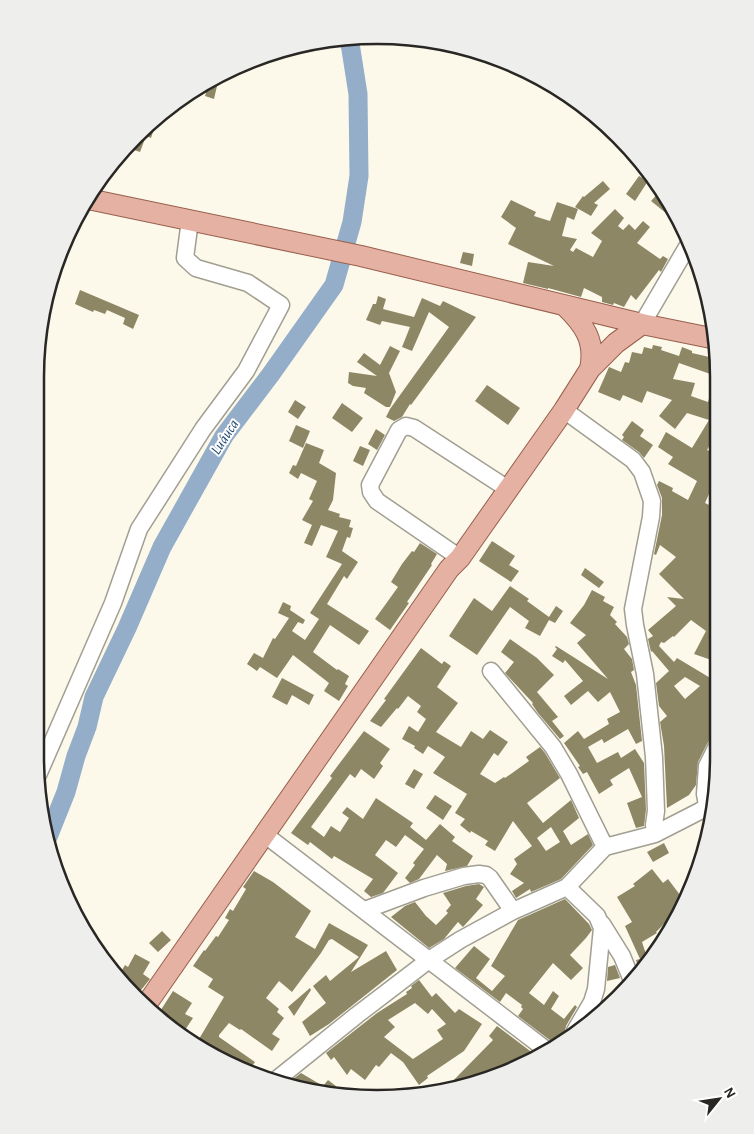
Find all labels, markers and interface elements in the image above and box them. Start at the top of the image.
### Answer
water label: Luáuca [208,417,242,457]
north arrow [694,1074,744,1124]
text: N [721,1085,738,1101]

